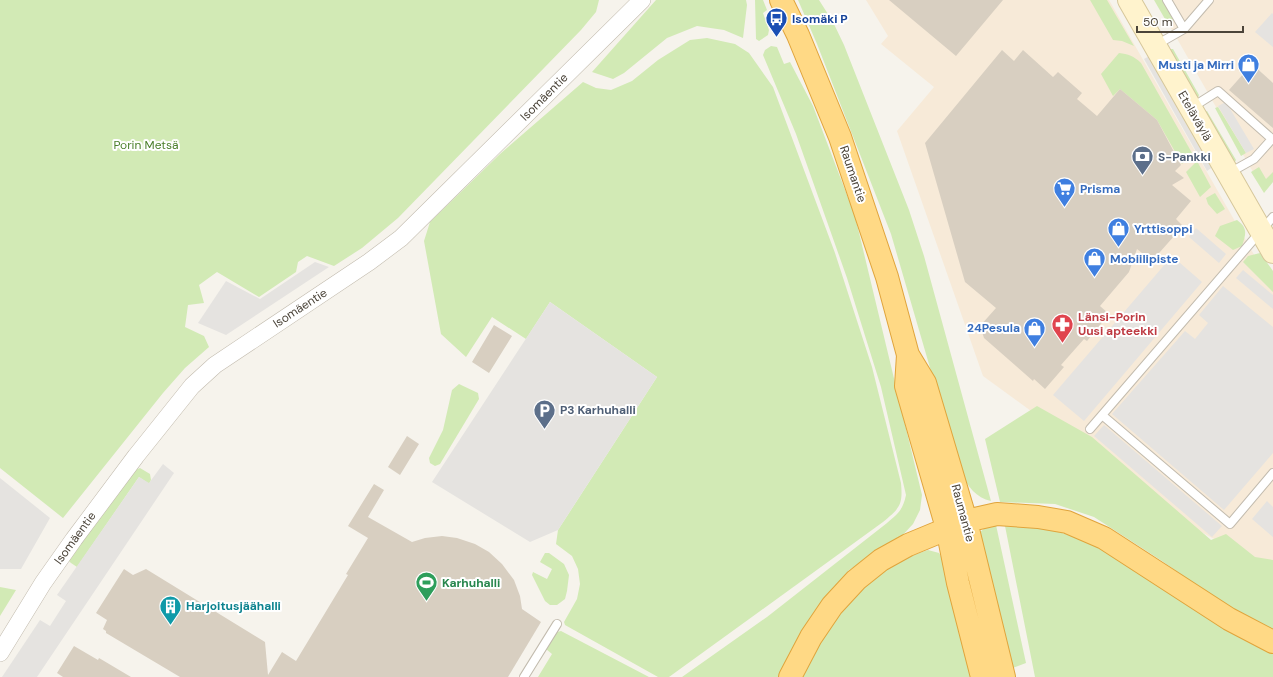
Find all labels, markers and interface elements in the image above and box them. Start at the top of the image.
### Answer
bus stop icon: Isomäki P [763,6,789,39]
scale bar [1137,8,1243,34]
place label: Isomäki P [792,11,848,27]
text: 50 m [1143,14,1172,30]
shop icon: Musti ja Mirri [1236,52,1262,85]
place label: Musti ja Mirri [1158,57,1234,73]
street label: Isomäentie [517,70,571,124]
street label: Eteläväylä [1174,88,1216,144]
park label: Porin Metsä [113,137,179,153]
street label: Raumantie [836,144,870,205]
bank icon: S-Pankki [1129,144,1155,177]
place label: S-Pankki [1158,149,1211,165]
supermarket icon: Prisma [1051,176,1077,209]
place label: Prisma [1080,181,1120,197]
shop icon: Yrttisoppi [1106,216,1132,249]
place label: Yrttisoppi [1134,221,1193,237]
shop icon: Mobiilipiste [1081,246,1107,279]
place label: Mobiilipiste [1110,251,1179,267]
street label: Isomäentie [270,285,330,331]
place label: Länsi-Porin Uusi apteekki [1078,309,1157,339]
pharmacy icon: Länsi-Porin Uusi apteekki [1050,311,1076,344]
shop icon: 24Pesula [1022,315,1048,348]
place label: 24Pesula [967,320,1020,336]
parking icon: P3 Karhuhalli [532,397,558,430]
place label: P3 Karhuhalli [560,402,636,418]
street label: Raumantie [948,482,978,544]
street label: Isomäentie [51,508,100,567]
sports icon: Karhuhalli [413,570,439,603]
place label: Karhuhalli [442,575,500,591]
building icon: Harjoitusjäähalli [158,593,184,626]
place label: Harjoitusjäähalli [186,598,281,614]

